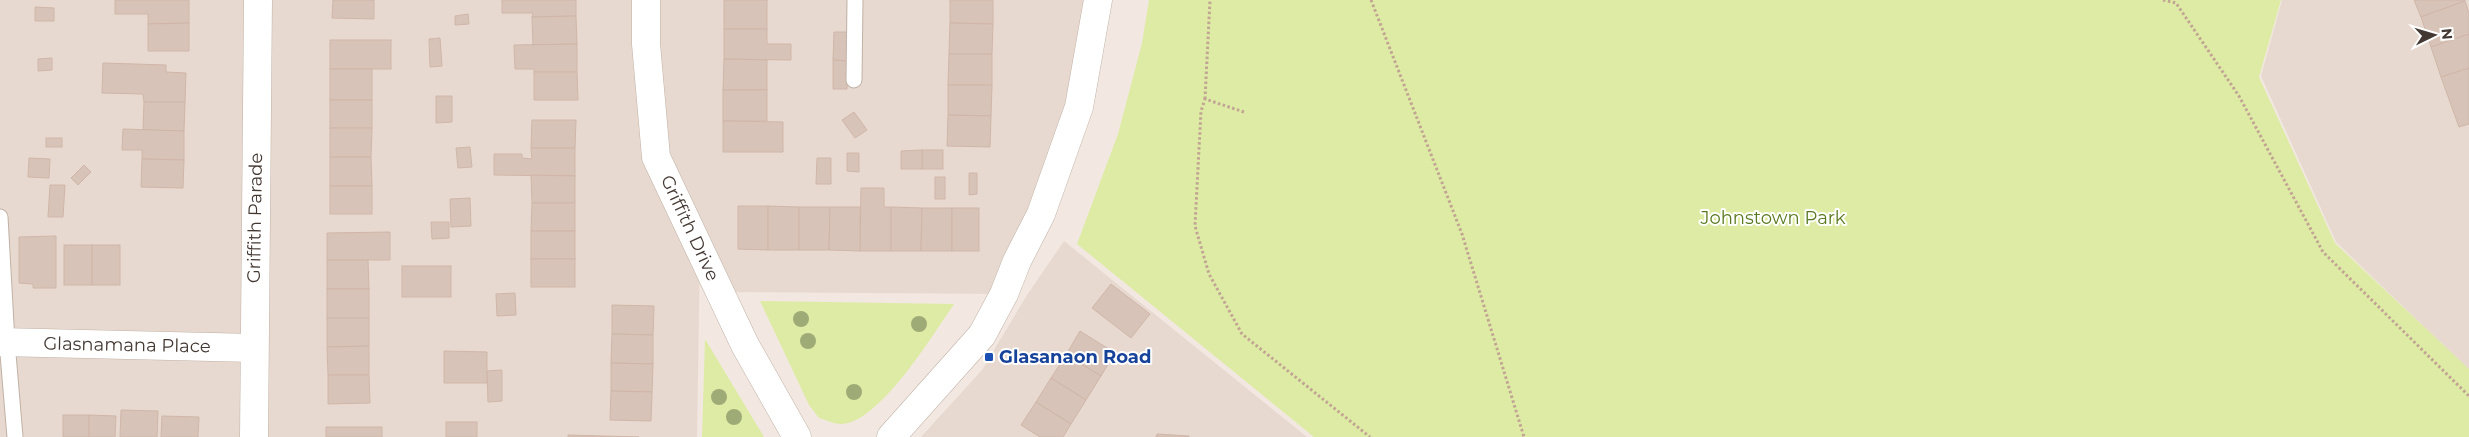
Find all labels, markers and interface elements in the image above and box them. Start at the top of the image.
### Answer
north arrow [2409,10,2459,60]
text: N [2437,27,2456,40]
street label: Griffith Parade [243,152,267,283]
street label: Griffith Drive [656,172,724,285]
park label: Johnstown Park [1699,207,1846,229]
street label: Glasnamana Place [43,333,211,357]
place label: Glasanaon Road [999,346,1152,368]
marker: Glasanaon Road [983,351,995,363]

